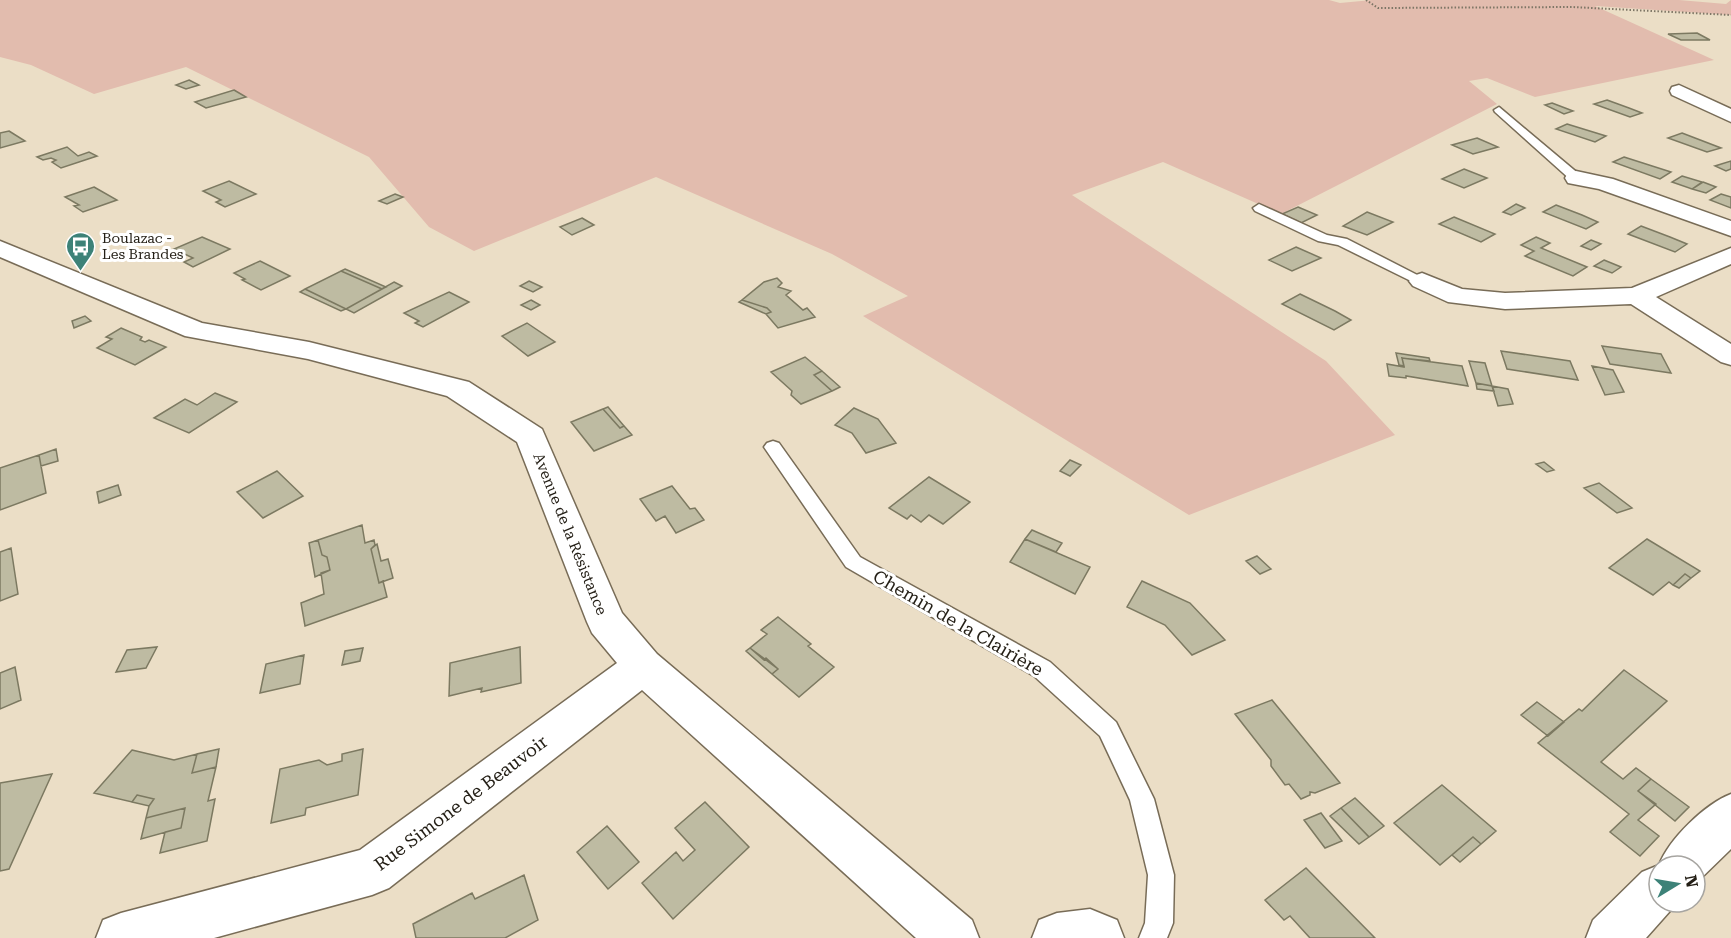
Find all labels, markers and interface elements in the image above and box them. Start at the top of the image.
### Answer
bus stop icon: Boulazac - Les Brandes [65,230,97,272]
place label: Boulazac - Les Brandes [102,230,184,262]
street label: Avenue de la Résistance [529,450,611,618]
street label: Chemin de la Clairière [870,565,1047,680]
street label: Rue Simone de Beauvoir [370,731,551,875]
north arrow [1647,854,1707,914]
text: N [1681,873,1702,889]

